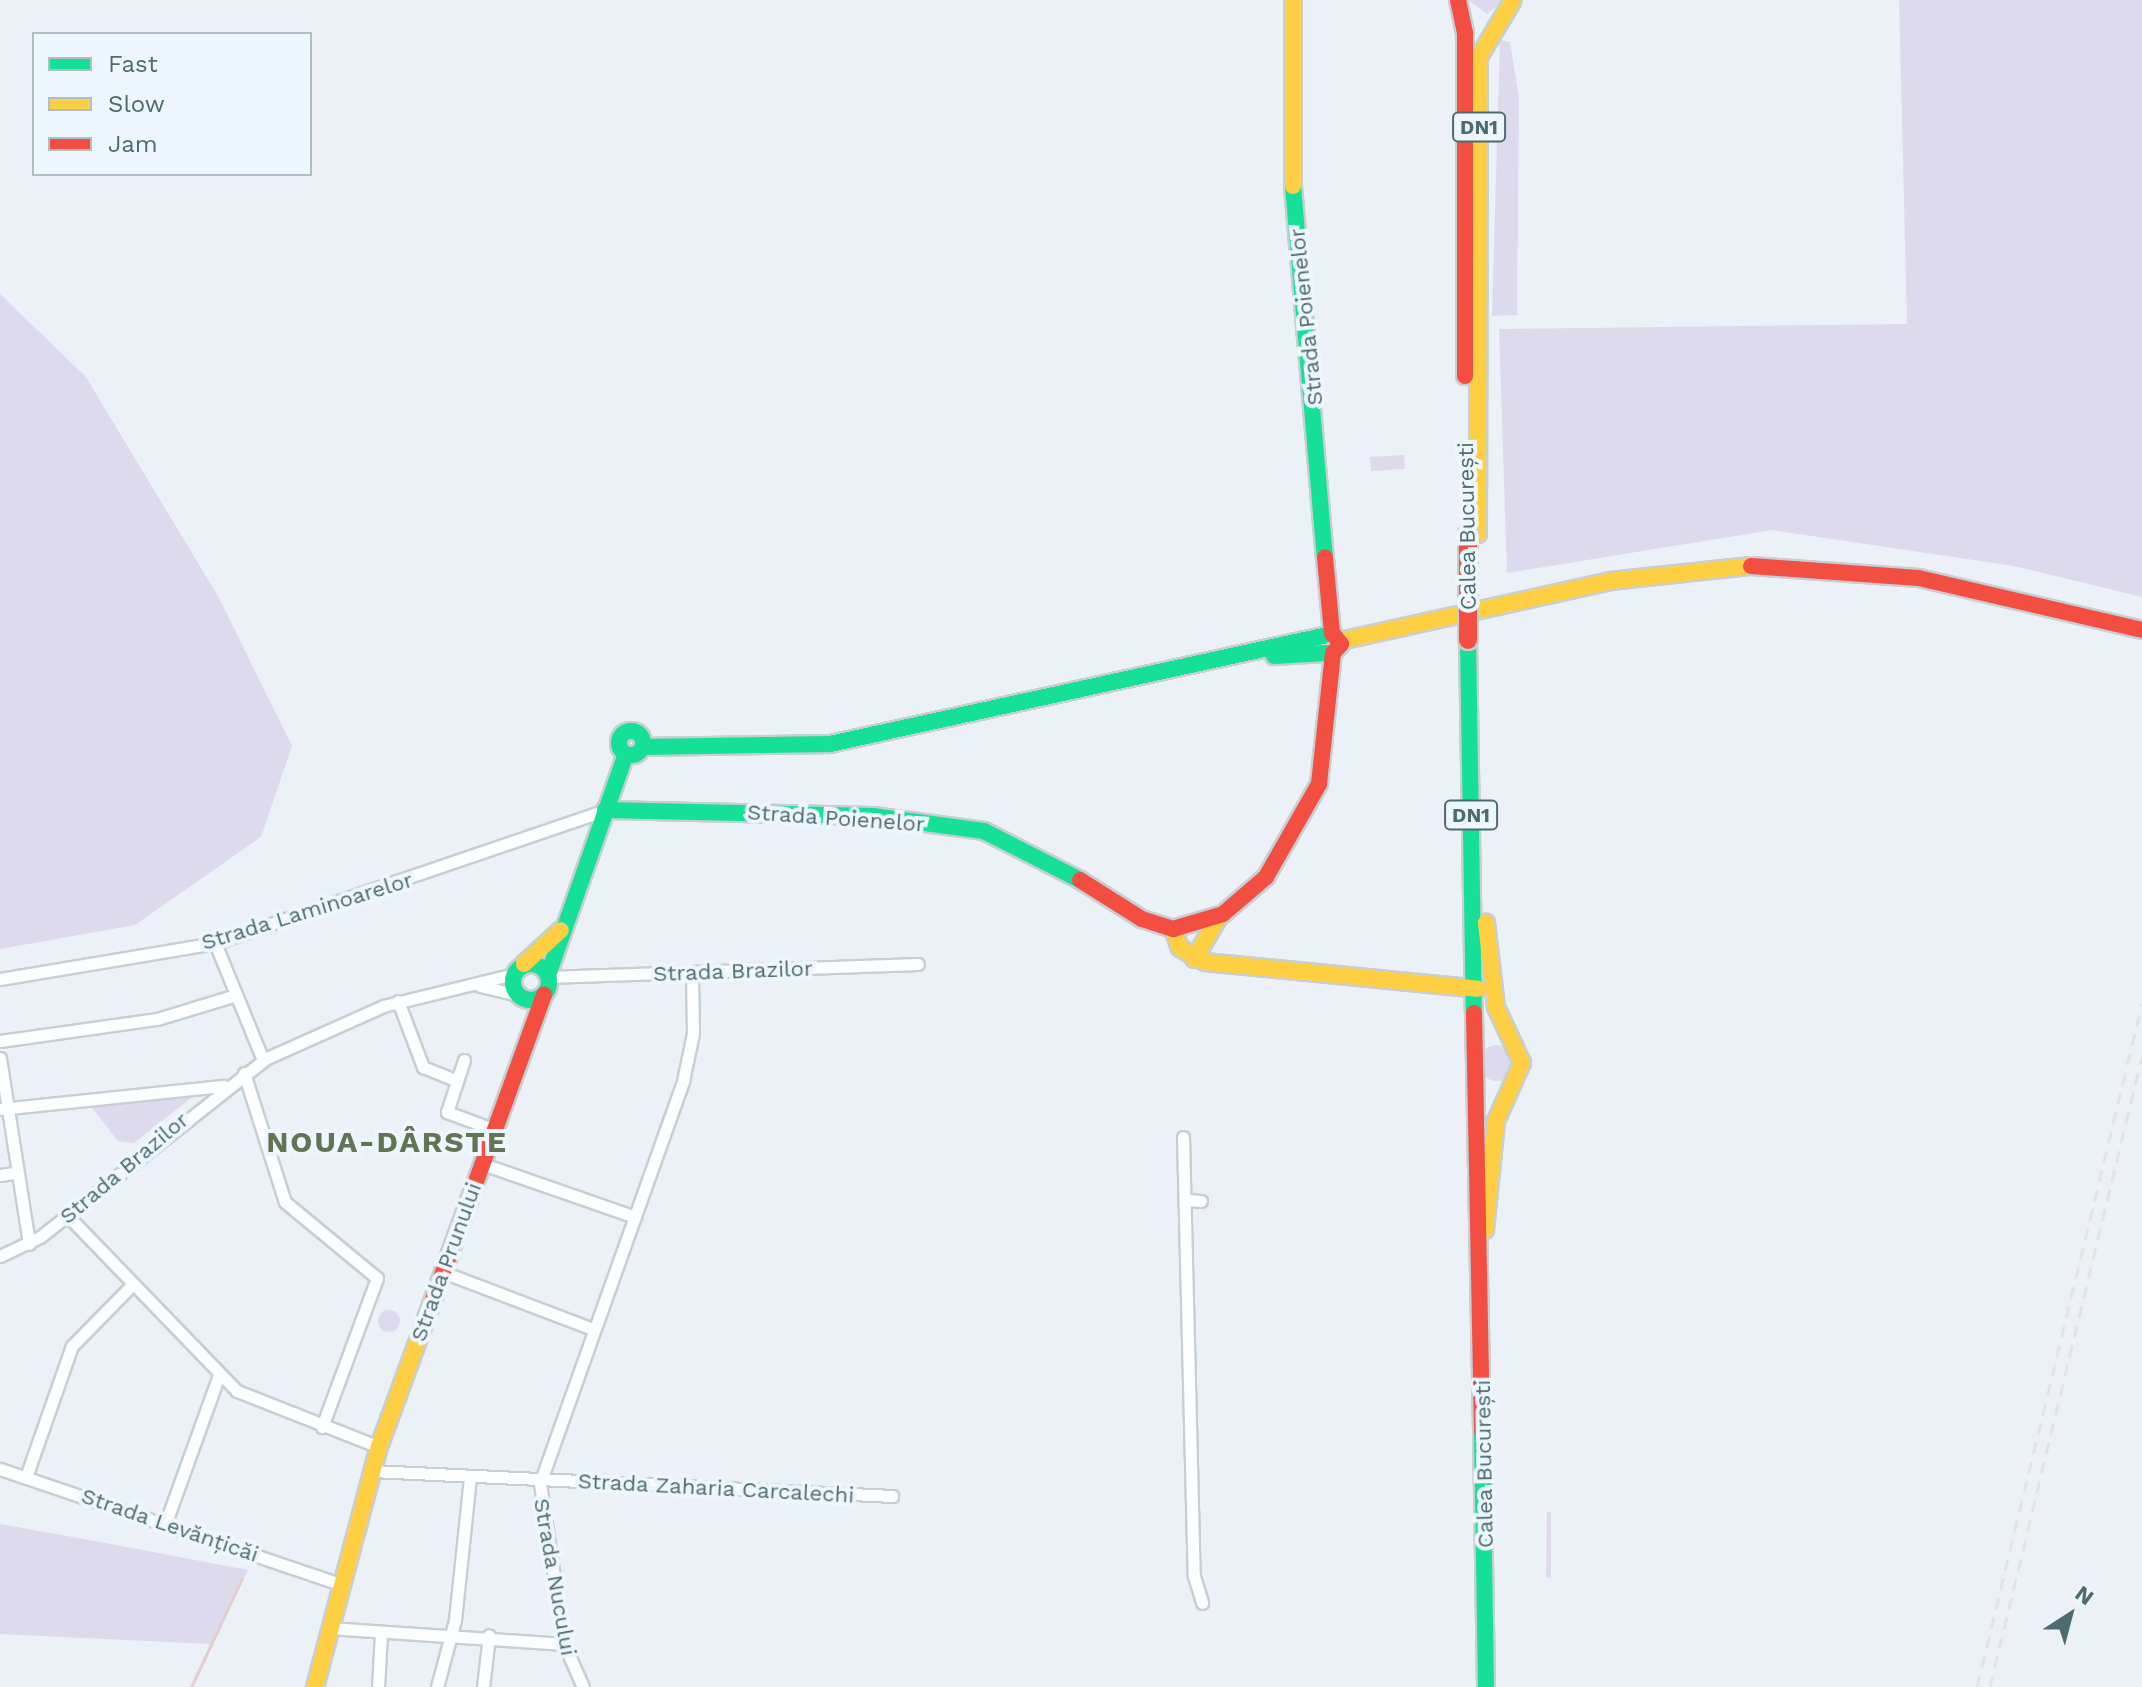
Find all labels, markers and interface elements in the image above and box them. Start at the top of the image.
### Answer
legend [32,32,312,176]
text: Fast [108,50,158,78]
text: Slow [108,90,165,118]
road number: DN1 [1451,111,1507,143]
text: Jam [108,130,158,158]
street label: Strada Poienelor [1284,227,1328,407]
street label: Calea București [1452,441,1482,611]
street label: Strada Poienelor [746,799,926,837]
road number: DN1 [1443,799,1499,831]
street label: Strada Laminoarelor [198,866,416,956]
street label: Strada Brazilor [652,955,814,987]
street label: Strada Brazilor [54,1106,194,1230]
district label: NOUA-DÂRSTE [266,1124,508,1160]
street label: Strada Prunului [405,1179,487,1345]
street label: Calea București [1469,1379,1499,1549]
street label: Strada Zaharia Carcalechi [577,1468,855,1508]
street label: Strada Levănțicăi [78,1482,262,1568]
street label: Strada Nucului [528,1496,582,1658]
north arrow [2030,1575,2110,1655]
text: N [2070,1580,2098,1610]

